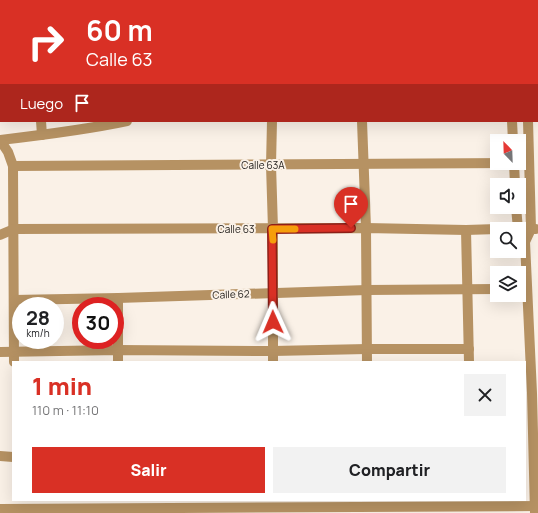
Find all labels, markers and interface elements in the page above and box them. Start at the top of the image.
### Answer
text: 60 m [86,11,153,49]
icon: right [20,16,72,68]
text: Calle 63 [86,47,153,71]
icon: arrive [71,92,93,114]
text: Luego [20,93,63,114]
north arrow [490,134,526,170]
map controls [490,134,526,302]
street label: Calle 63A [241,158,285,172]
button: sound [490,178,526,214]
pin [334,187,368,228]
icon: arrive [340,193,362,215]
street label: Calle 63 [218,222,254,236]
button: search [490,222,526,258]
button: layers [490,266,526,302]
street label: Calle 62 [212,286,250,302]
speed limit sign: 30 [72,297,124,349]
position arrow [252,301,294,343]
text: 28 [26,304,50,331]
text: km/h [26,326,50,340]
text: 1 min [32,369,92,402]
button: close [464,374,506,416]
text: 110 m · 11:10 [32,401,99,419]
button: Salir [32,447,265,493]
button: Compartir [273,447,506,493]

